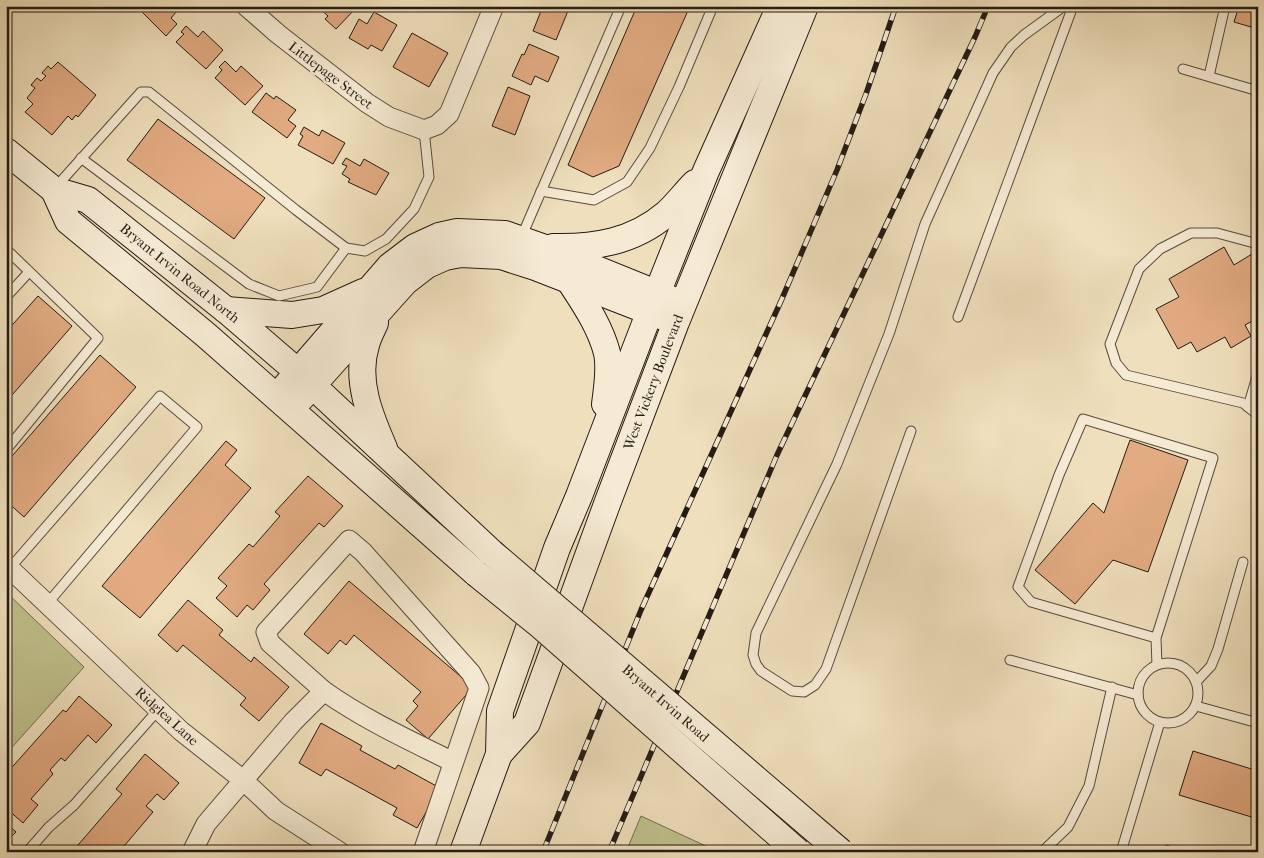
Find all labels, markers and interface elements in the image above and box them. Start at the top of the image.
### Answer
street label: Littlepage Street [285,38,376,113]
street label: Bryant Irvin Road North [116,220,243,327]
street label: West Vickery Boulevard [619,312,687,453]
street label: Bryant Irvin Road [619,661,713,746]
street label: Ridglea Lane [131,683,202,749]

